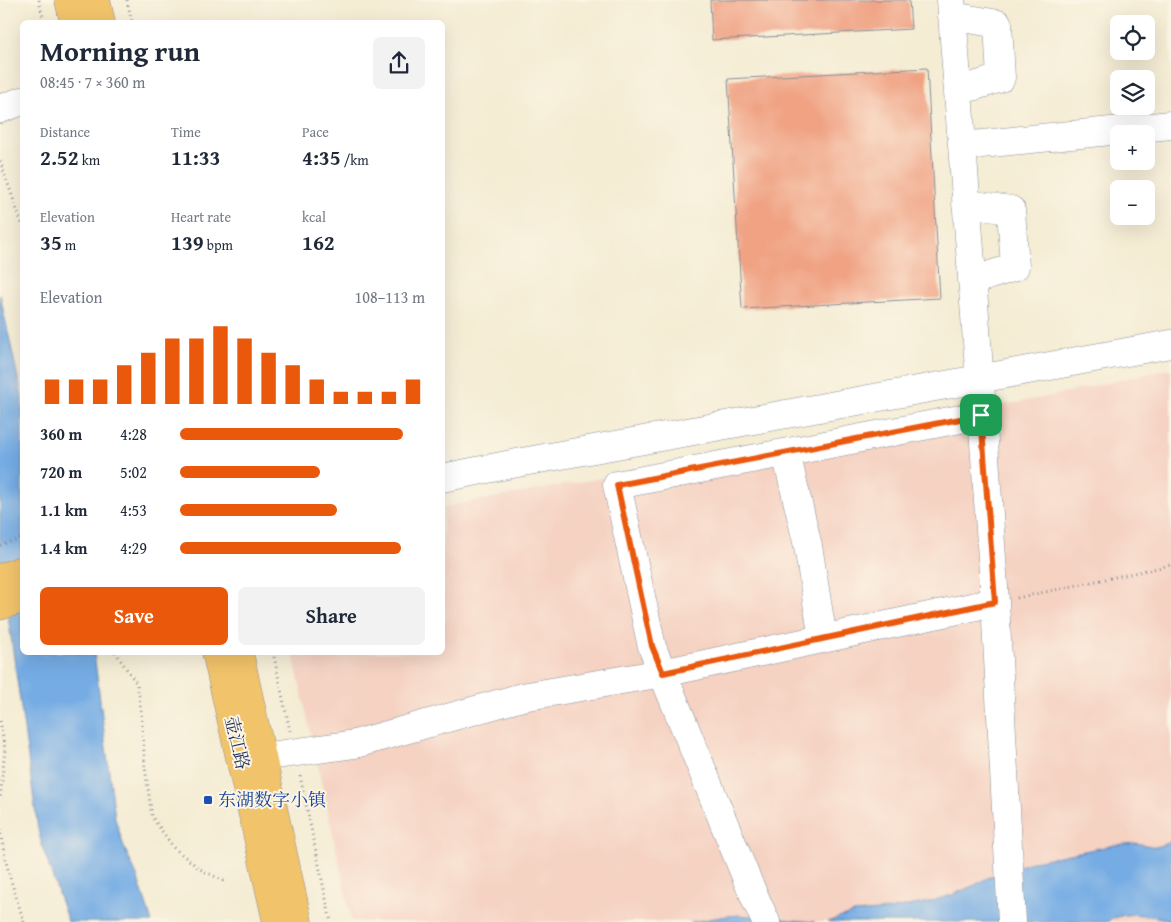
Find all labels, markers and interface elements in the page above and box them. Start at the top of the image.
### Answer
map controls [1110,15,1155,225]
button: locate [1110,15,1155,60]
text: Morning run [40,30,200,71]
button: share [373,37,425,89]
text: 08:45 · 7 × 360 m [40,70,145,94]
button: layers [1110,70,1155,115]
text: Distance [40,122,90,142]
text: Time [171,122,201,142]
text: Pace [302,122,329,142]
button: + [1110,125,1155,170]
text: 2.52 [40,142,79,173]
text: 11:33 [171,142,220,173]
text: 4:35 [302,142,341,173]
text: km [79,150,100,170]
text: /km [341,150,369,170]
button: − [1110,180,1155,225]
text: Elevation [40,207,95,227]
text: Heart rate [171,207,231,227]
text: kcal [302,207,326,227]
text: 35 [40,227,62,258]
text: 139 [171,227,204,258]
text: 162 [302,227,335,258]
text: m [62,235,76,255]
text: bpm [204,235,233,255]
text: Elevation [40,285,103,309]
text: 108–113 m [355,285,425,309]
pin [960,394,1002,436]
icon: arrive [967,401,995,429]
text: 360 m [40,422,82,446]
text: 4:28 [120,422,147,446]
text: 720 m [40,460,82,484]
text: 5:02 [120,460,147,484]
text: 1.1 km [40,498,87,522]
text: 4:53 [120,498,147,522]
text: 1.4 km [40,536,87,560]
text: 4:29 [120,536,147,560]
button: Save [40,587,228,645]
button: Share [238,587,425,645]
street label: 壶江路 [218,714,257,772]
place label: 东湖数字小镇 [218,786,326,813]
marker: 东湖数字小镇 [202,794,214,806]

